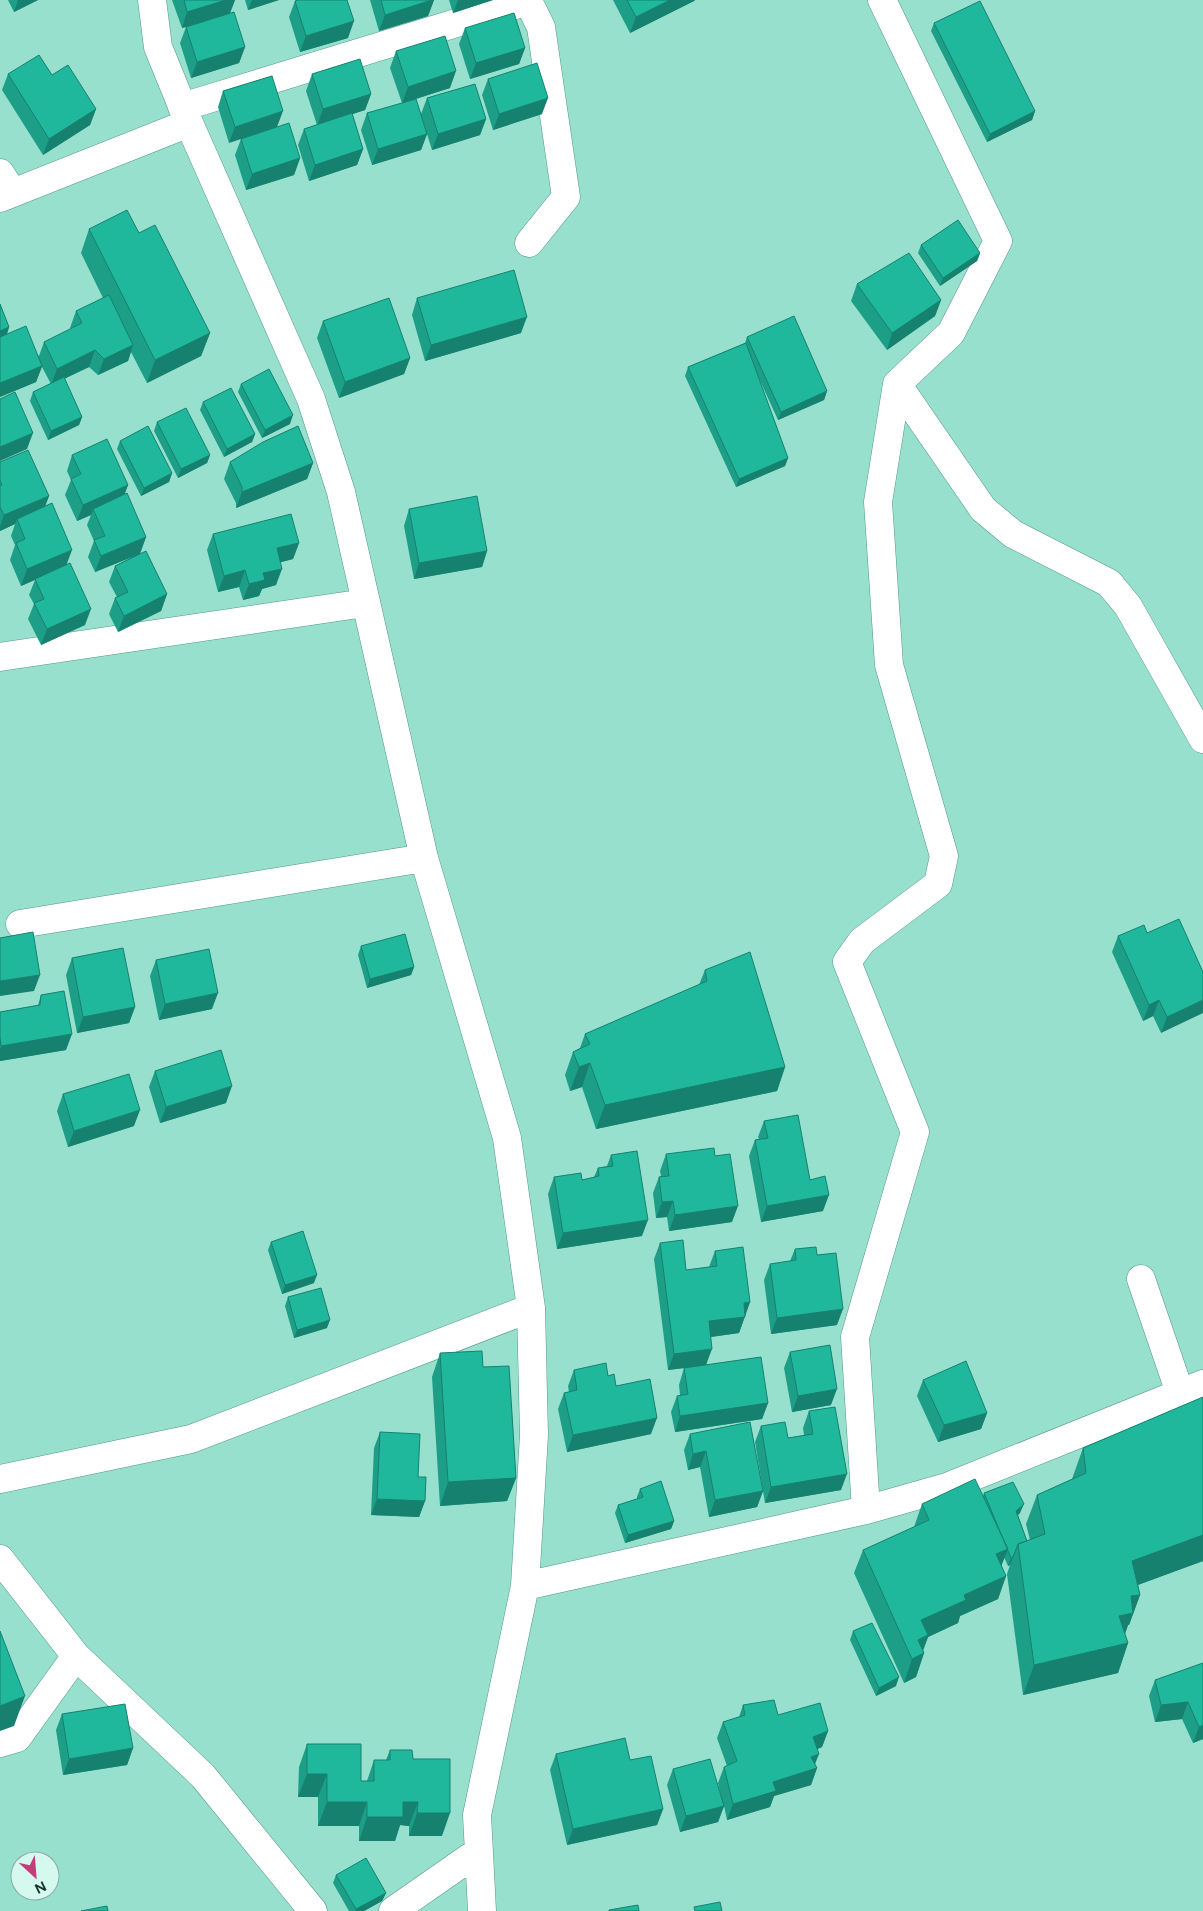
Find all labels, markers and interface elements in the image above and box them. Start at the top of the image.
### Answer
north arrow [10,1851,60,1901]
text: N [32,1877,49,1897]

